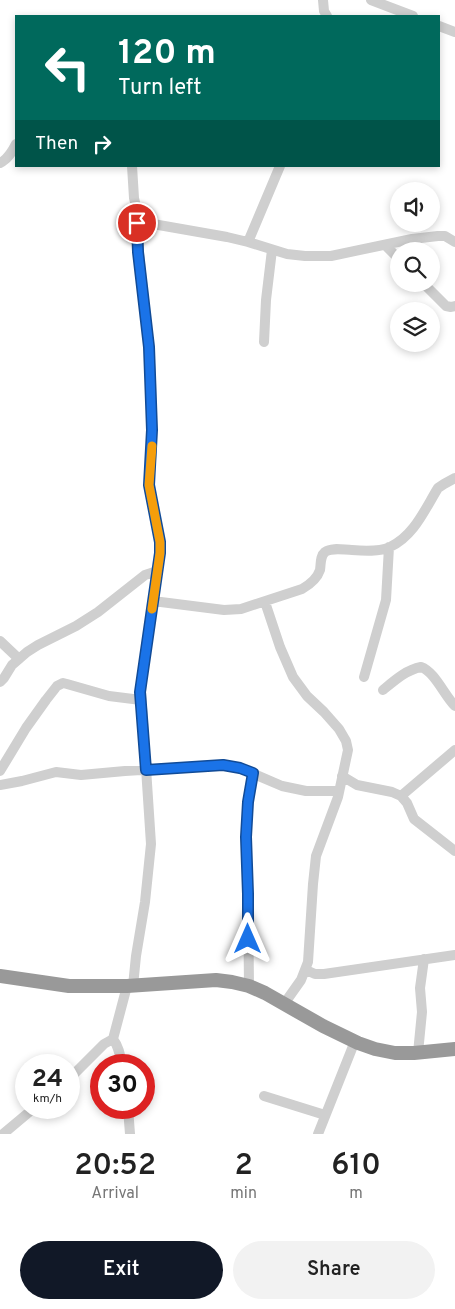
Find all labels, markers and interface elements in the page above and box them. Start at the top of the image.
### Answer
text: 120 m [118,32,216,76]
icon: left [35,35,100,100]
text: Turn left [118,75,201,102]
icon: right [88,130,116,158]
text: Then [35,132,78,156]
map controls [390,182,440,352]
button: sound [390,182,440,232]
pin [116,202,158,244]
icon: arrive [123,209,151,237]
button: search [390,242,440,292]
button: layers [390,302,440,352]
position arrow [221,912,273,964]
speed limit sign: 30 [90,1054,155,1119]
text: 24 [32,1064,63,1096]
text: km/h [33,1091,62,1107]
text: 20:52 [74,1148,156,1185]
text: 2 [234,1148,253,1185]
text: 610 [331,1148,381,1185]
text: Arrival [91,1184,139,1204]
text: min [230,1184,257,1204]
text: m [349,1184,363,1204]
button: Exit [20,1241,223,1299]
button: Share [233,1241,435,1299]

